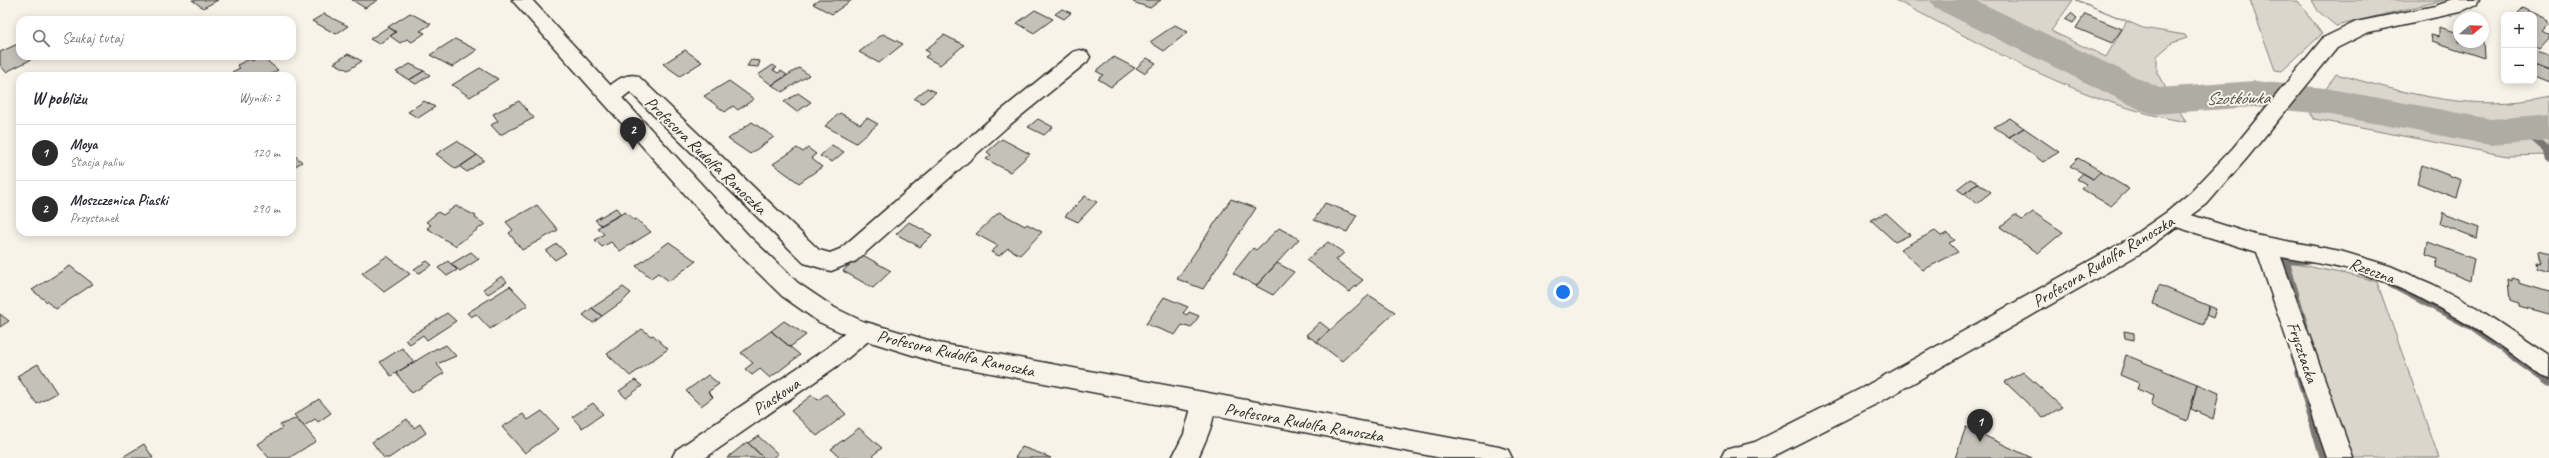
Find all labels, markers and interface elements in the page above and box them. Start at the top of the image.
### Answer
north arrow [2453,12,2489,48]
map controls [2501,12,2537,84]
button: + [2501,12,2537,48]
search box [16,16,296,60]
icon: search [30,27,52,49]
text: Szukaj tutaj [62,29,123,48]
button: − [2501,48,2537,84]
water label: Szotkówka [2206,86,2272,110]
text: W pobliżu [32,88,87,109]
text: Wyniki: 2 [239,90,280,106]
street label: Profesora Rudolfa Ranoszka [640,92,772,220]
pin: 2 [620,117,646,150]
text: Moya [70,135,97,154]
text: 1 [42,145,48,161]
text: 120 m [252,145,280,161]
text: Stacja paliw [70,154,124,170]
text: Moszczenica Piaski [70,191,168,210]
text: 2 [42,201,48,217]
text: 290 m [252,201,280,217]
text: Przystanek [70,210,118,226]
street label: Profesora Rudolfa Ranoszka [2029,210,2179,312]
street label: Rzeczna [2347,253,2398,289]
your location [1553,282,1573,302]
street label: Frysztacka [2282,319,2323,386]
street label: Profesora Rudolfa Ranoszka [875,325,1038,382]
street label: Piaskowa [749,372,805,420]
street label: Profesora Rudolfa Ranoszka [1223,398,1387,447]
pin: 1 [1967,409,1993,442]

